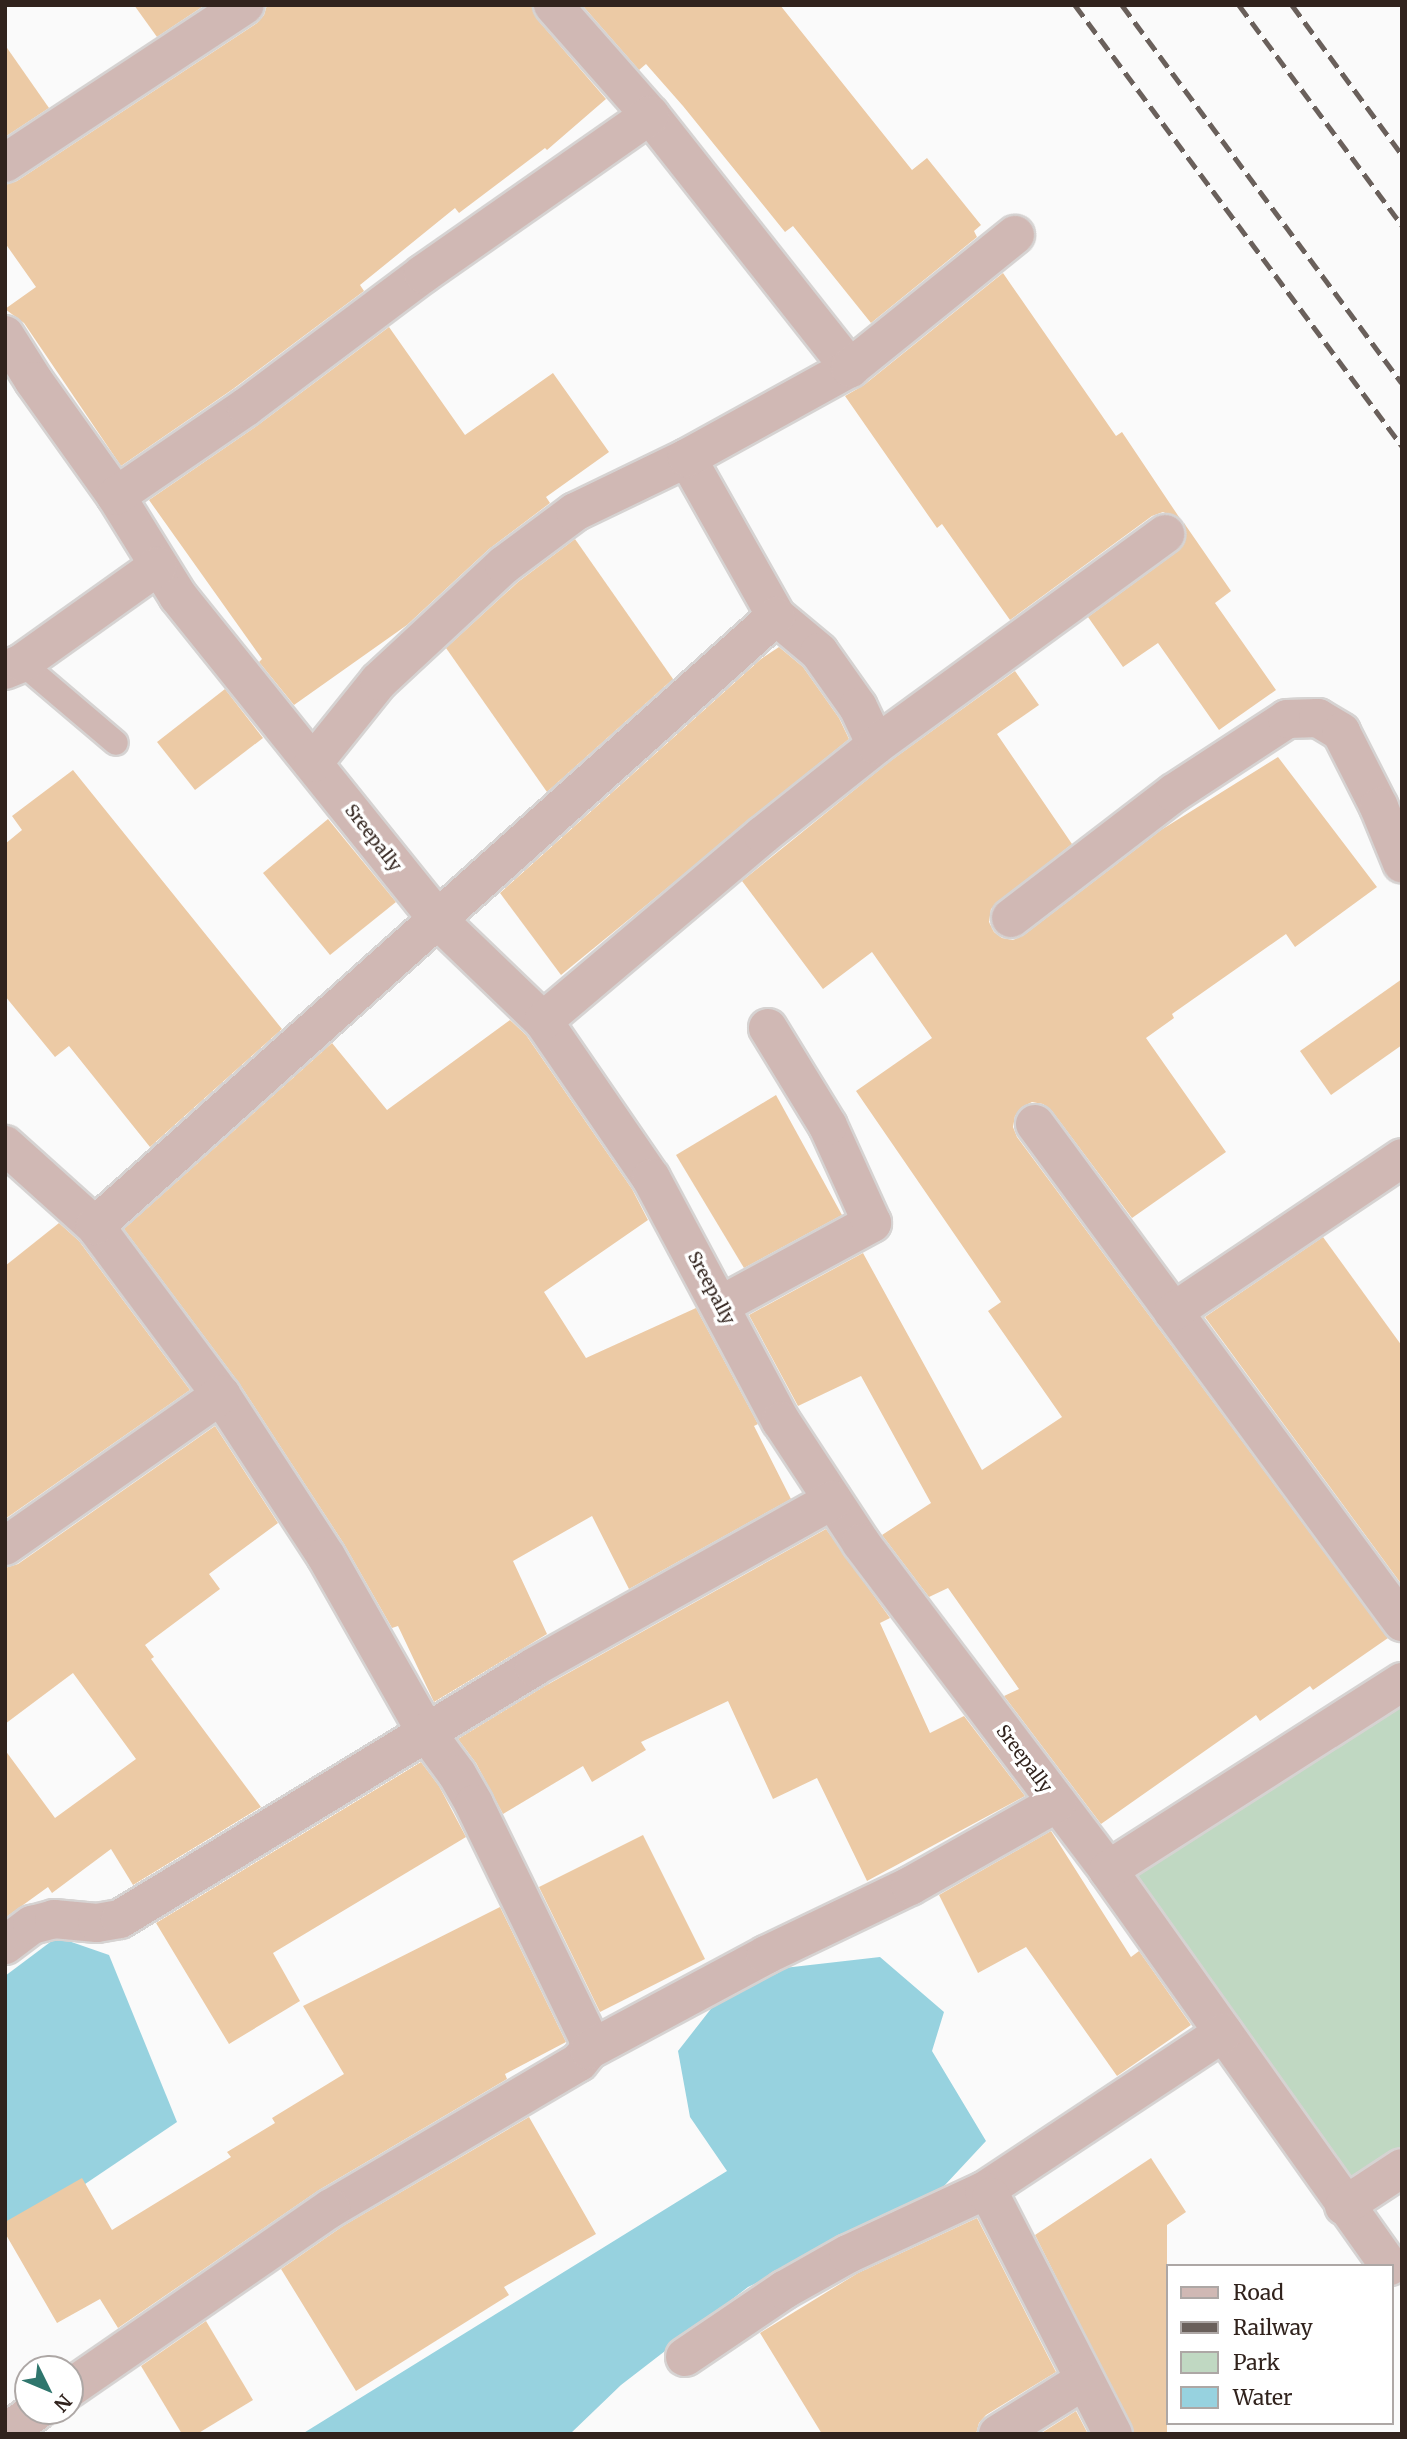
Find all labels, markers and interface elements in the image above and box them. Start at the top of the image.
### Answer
street label: Sreepally [340,800,406,876]
street label: Sreepally [683,1248,739,1328]
street label: Sreepally [991,1721,1057,1797]
legend [1166,2264,1393,2425]
text: Road [1233,2279,1284,2306]
text: Railway [1233,2314,1313,2341]
text: Park [1233,2349,1280,2376]
north arrow [14,2355,84,2425]
text: Water [1233,2384,1292,2411]
text: N [49,2389,77,2417]

